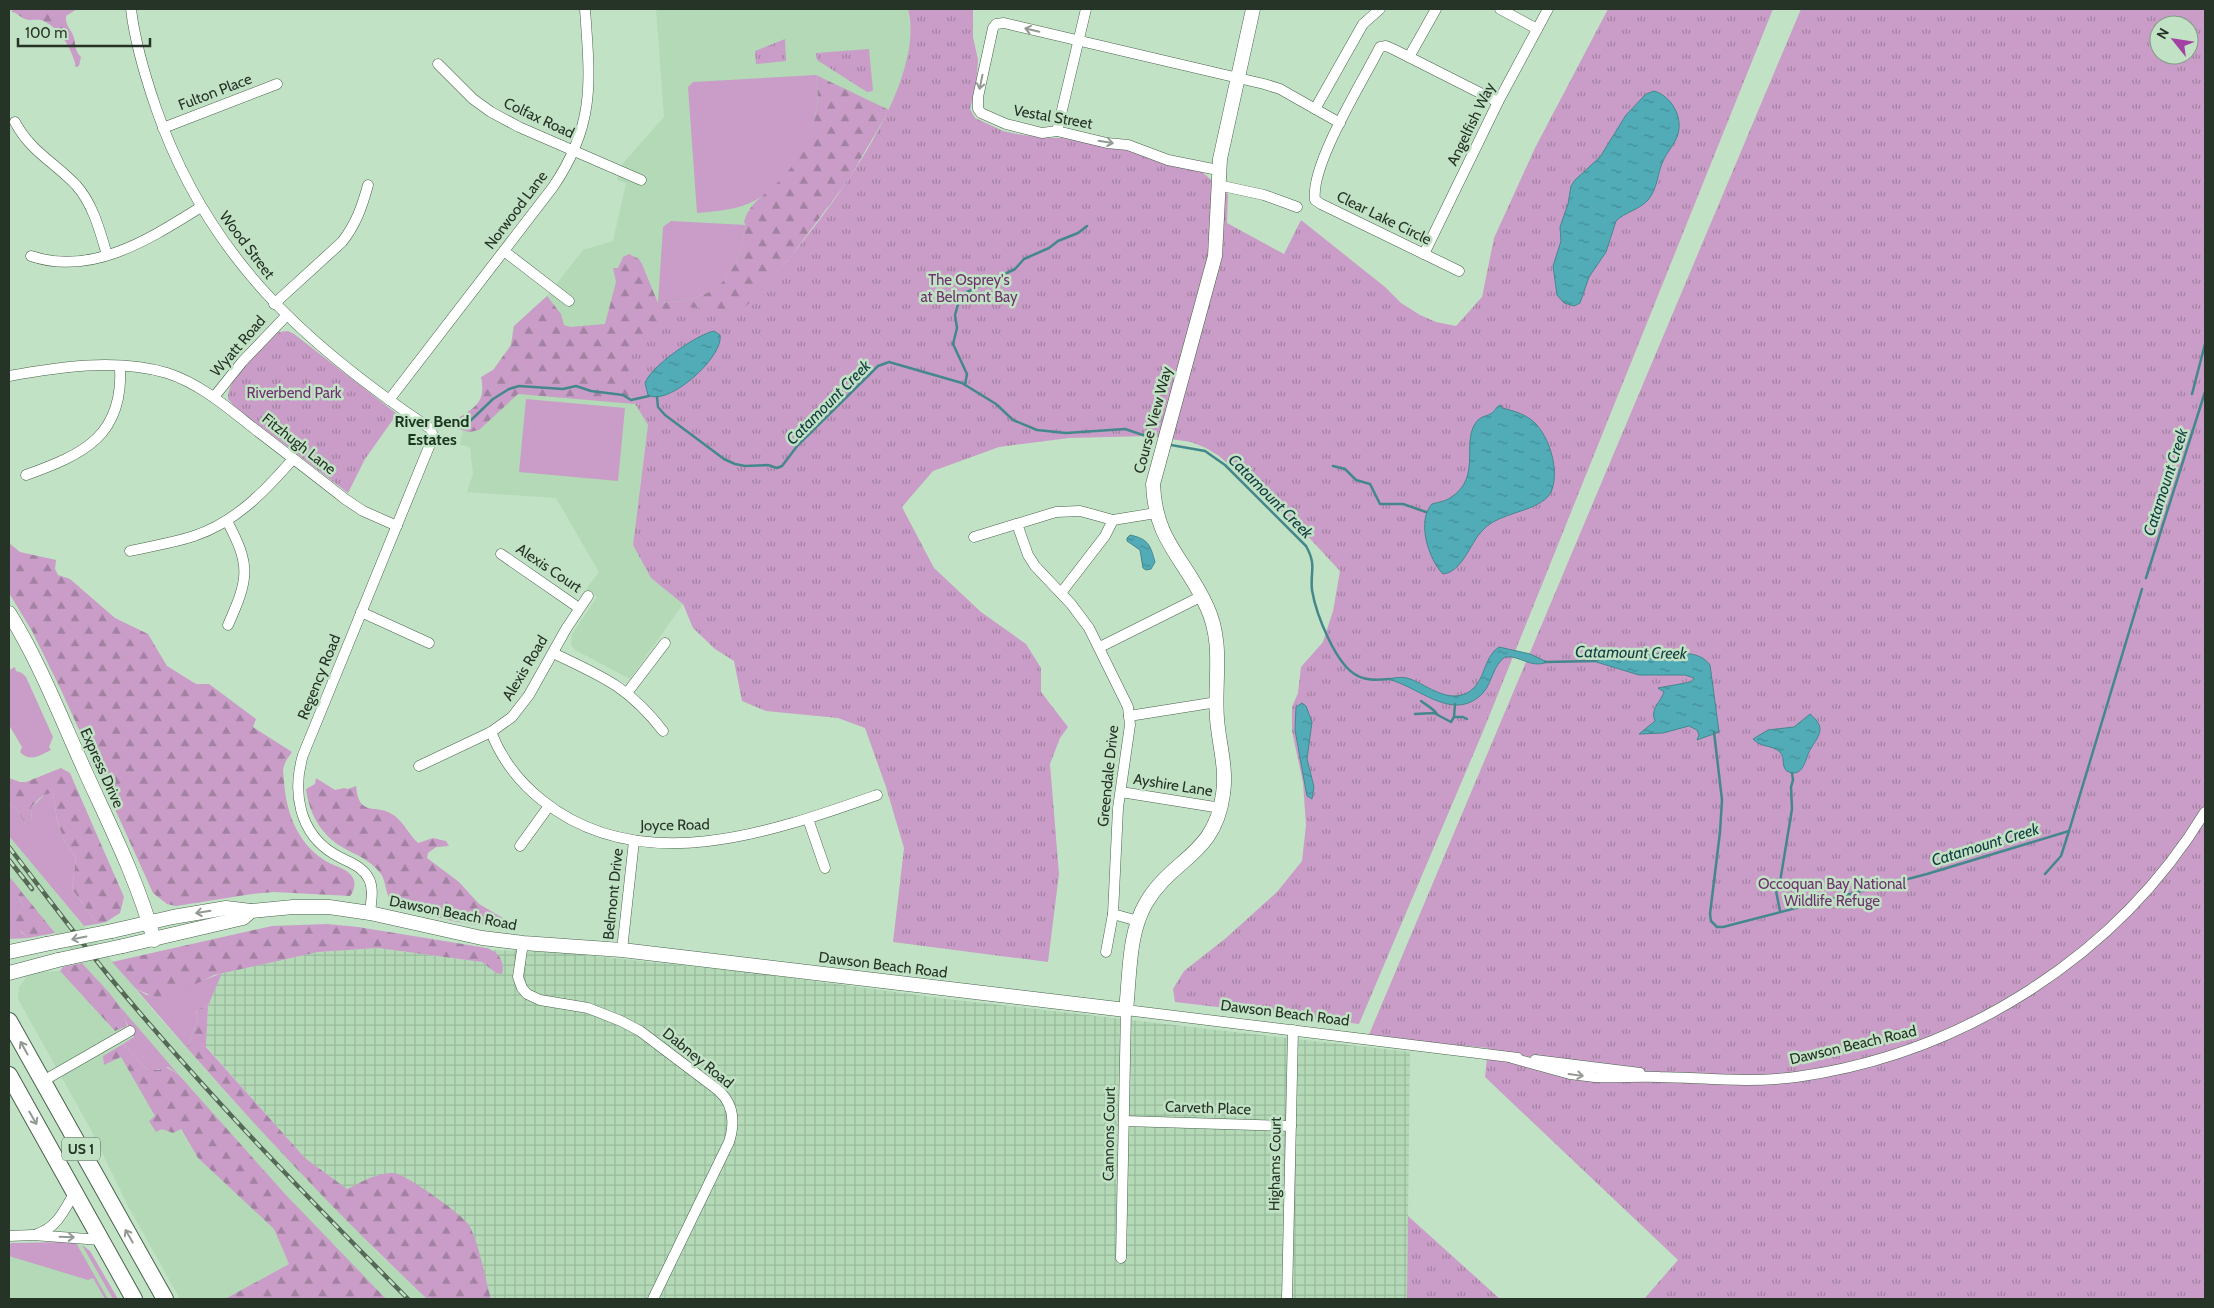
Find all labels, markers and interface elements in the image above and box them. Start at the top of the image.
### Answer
scale bar [18,15,150,47]
north arrow [2149,15,2199,65]
text: 100 m [25,24,67,42]
one-way arrow [1024,25,1040,34]
text: N [2152,25,2173,42]
street label: Fulton Place [176,70,255,114]
one-way arrow [976,73,985,89]
street label: Angelfish Way [1443,79,1499,169]
street label: Colfax Road [501,94,577,142]
street label: Vestal Street [1012,101,1094,133]
one-way arrow [1097,137,1113,147]
street label: Norwood Lane [481,167,551,253]
street label: Clear Lake Circle [1334,187,1435,249]
street label: Wood Street [216,207,278,283]
park label: The Osprey's at Belmont Bay [920,271,1018,306]
street label: Wyatt Road [207,312,269,380]
water label: Catamount Creek [782,355,875,449]
street label: Course View Way [1130,364,1176,476]
park label: Riverbend Park [247,384,342,402]
street label: Fitzhugh Lane [258,410,340,479]
district label: River Bend Estates [395,412,469,449]
water label: Catamount Creek [2139,425,2192,538]
water label: Catamount Creek [1224,450,1318,543]
street label: Alexis Court [513,540,585,596]
street label: Regency Road [294,632,344,722]
street label: Alexis Road [499,632,551,704]
water label: Catamount Creek [1575,642,1688,663]
street label: Greendale Drive [1094,724,1122,828]
street label: Express Drive [76,725,128,811]
street label: Ayshire Lane [1132,770,1214,800]
street label: Joyce Road [639,815,710,835]
water label: Catamount Creek [1929,819,2042,870]
street label: Belmont Drive [599,847,627,941]
park label: Occoquan Bay National Wildlife Refuge [1758,875,1907,910]
street label: Dawson Beach Road [388,892,518,934]
one-way arrow [195,907,211,917]
one-way arrow [72,933,88,943]
street label: Dawson Beach Road [818,948,948,982]
street label: Dawson Beach Road [1220,996,1350,1030]
street label: Dawson Beach Road [1788,1022,1918,1068]
street label: Dabney Road [659,1024,737,1092]
one-way arrow [19,1041,28,1056]
one-way arrow [1568,1070,1584,1080]
street label: Cannons Court [1099,1087,1119,1181]
street label: Carveth Place [1165,1097,1252,1119]
one-way arrow [28,1110,38,1124]
street label: Highams Court [1265,1117,1285,1211]
road number: US 1 [62,1138,100,1160]
one-way arrow [123,1229,133,1243]
one-way arrow [59,1232,75,1241]

